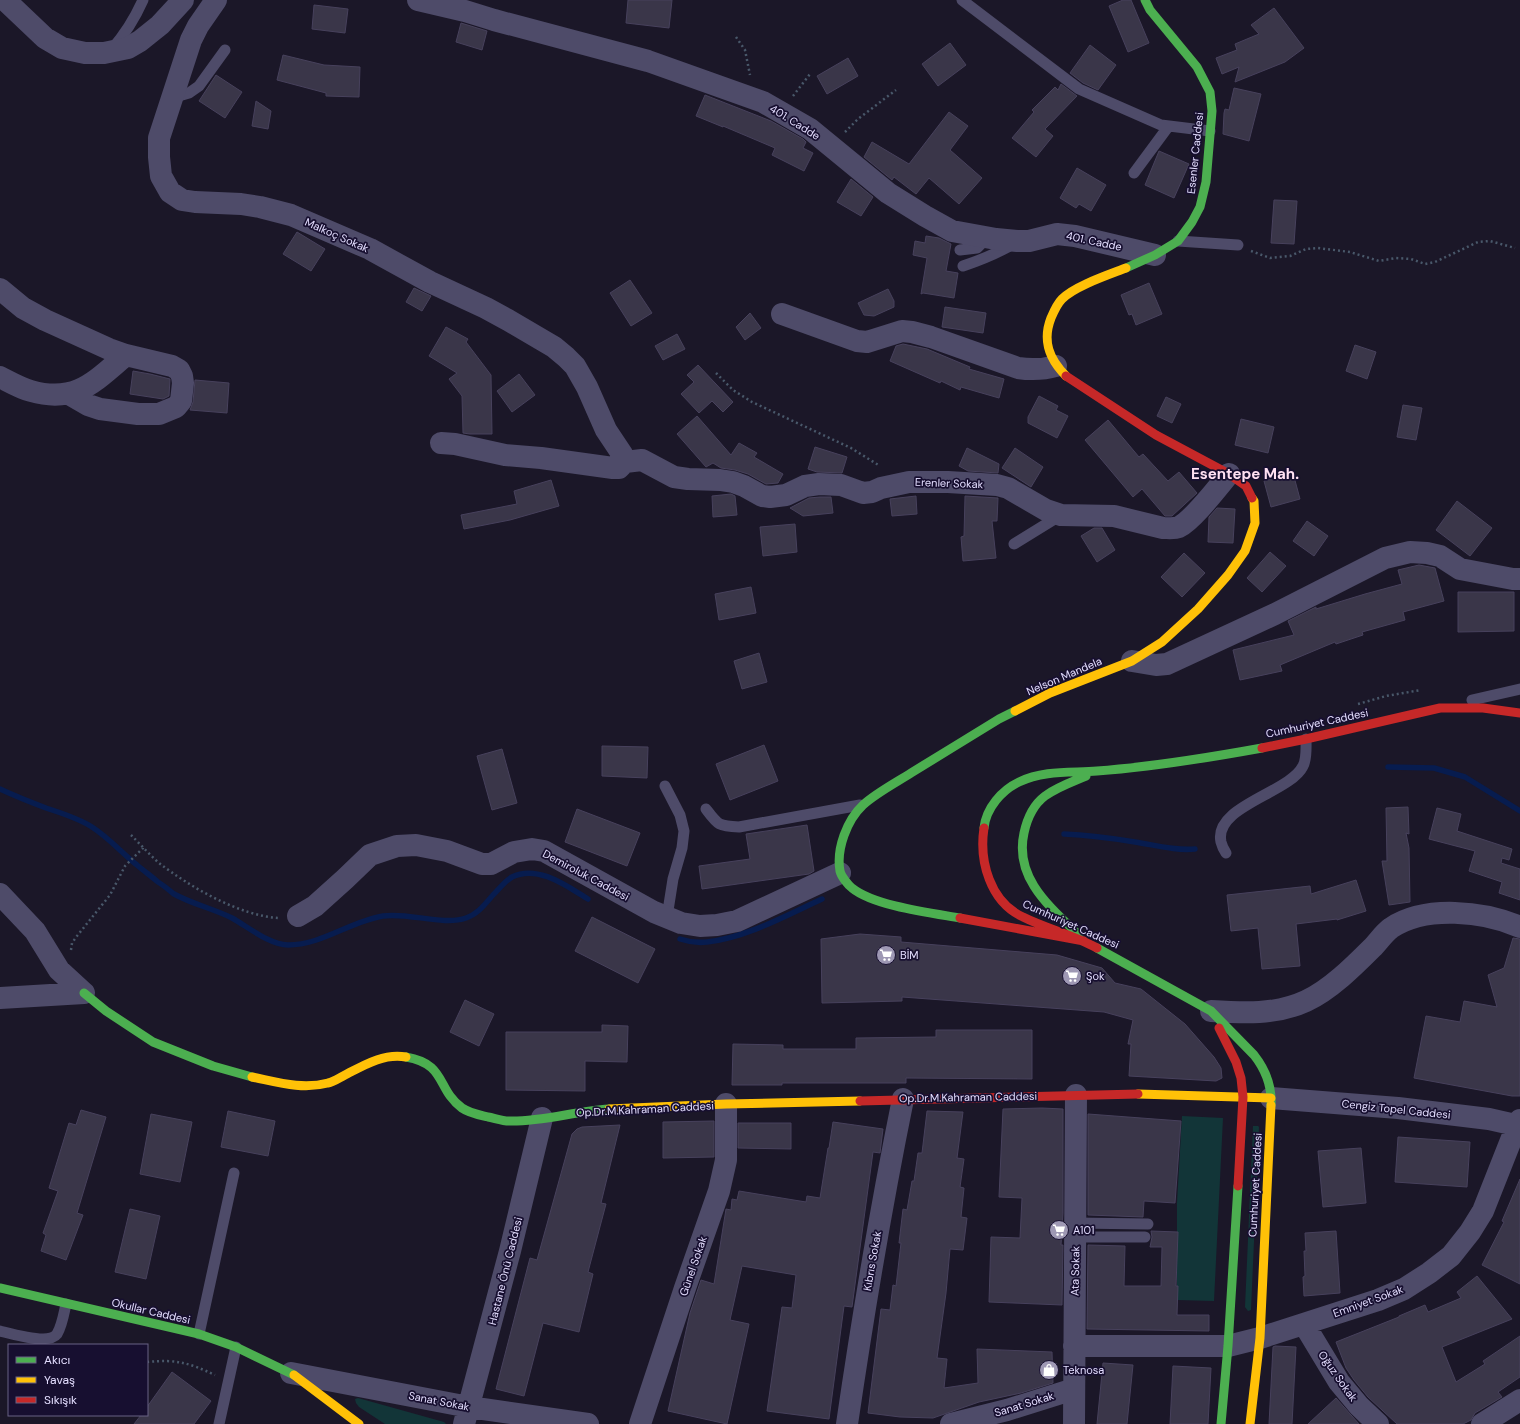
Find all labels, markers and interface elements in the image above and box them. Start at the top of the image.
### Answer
street label: 401. Cadde [767,101,823,143]
street label: Esenler Caddesi [1184,111,1206,195]
street label: Malkoç Sokak [303,215,372,256]
street label: 401. Cadde [1065,228,1123,254]
district label: Esentepe Mah. [1191,464,1299,484]
street label: Erenler Sokak [915,475,984,491]
street label: Nelson Mandela [1024,654,1104,698]
street label: Cumhuriyet Caddesi [1265,705,1369,741]
street label: Demiroluk Caddesi [540,846,632,904]
street label: Cumhuriyet Caddesi [1021,896,1121,952]
supermarket icon: BİM [875,944,897,966]
place label: BİM [900,948,918,962]
supermarket icon: Şok [1061,965,1083,987]
place label: Şok [1086,969,1105,983]
street label: Op.Dr.M.Kahraman Caddesi [899,1089,1037,1105]
street label: Cengiz Topel Caddesi [1341,1096,1451,1122]
street label: Op.Dr.M.Kahraman Caddesi [576,1098,714,1120]
street label: Cumhuriyet Caddesi [1245,1133,1265,1237]
street label: Hastane Önü Caddesi [485,1216,525,1326]
supermarket icon: A101 [1048,1219,1070,1241]
place label: A101 [1073,1223,1094,1237]
street label: Kıbrıs Sokak [860,1229,884,1292]
street label: Günel Sokak [676,1234,710,1298]
street label: Ata Sokak [1068,1245,1082,1296]
street label: Emniyet Sokak [1331,1282,1405,1320]
street label: Okullar Caddesi [110,1295,192,1327]
legend [8,1344,148,1416]
street label: Oğuz Sokak [1315,1348,1361,1404]
text: Akıcı [44,1352,70,1368]
shop icon: Teknosa [1038,1359,1060,1381]
place label: Teknosa [1063,1363,1104,1377]
text: Yavaş [44,1372,75,1388]
street label: Sanat Sokak [407,1388,471,1414]
street label: Sanat Sokak [992,1388,1056,1420]
text: Sıkışık [44,1392,77,1408]

